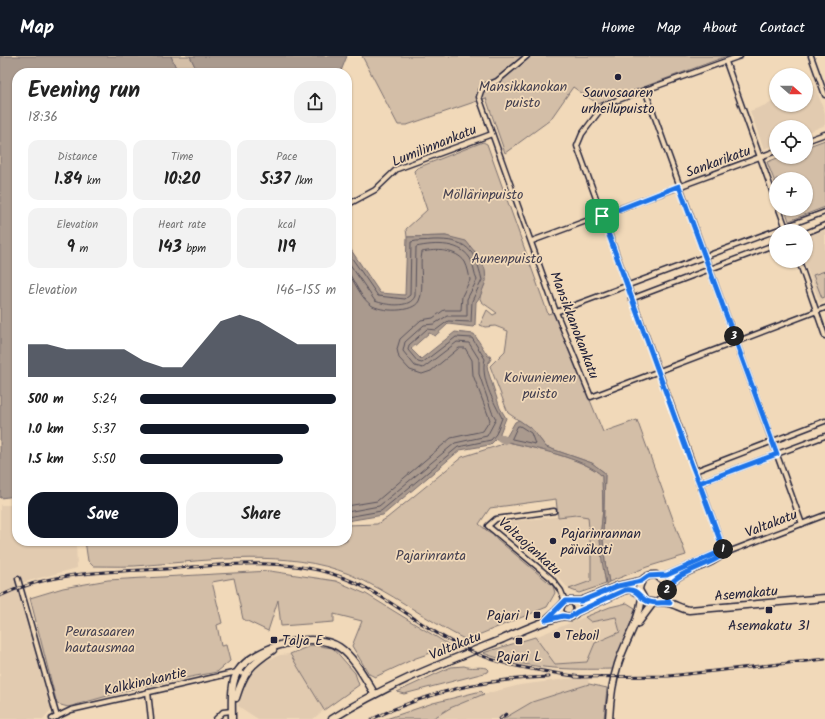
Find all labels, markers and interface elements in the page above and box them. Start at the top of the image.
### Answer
text: Map [20,13,54,43]
text: Home [601,17,635,39]
text: Map [657,17,681,39]
text: About [703,17,737,39]
text: Contact [759,17,805,39]
north arrow [769,68,813,112]
map controls [769,68,813,268]
marker: Sauvosaaren urheilupuisto [613,72,623,82]
text: Evening run [28,74,140,109]
park label: Mansikkanokan puisto [479,76,567,114]
button: share [294,81,336,123]
place label: Sauvosaaren urheilupuisto [581,82,655,120]
text: 18:36 [28,107,58,128]
street label: Lumilinnankatu [389,119,480,173]
button: locate [769,120,813,164]
street label: Sankarikatu [683,140,754,184]
text: Distance [58,148,97,166]
text: Time [171,148,193,166]
text: Pace [276,148,297,166]
text: 1.84 [54,166,82,193]
text: 10:20 [164,166,200,193]
text: 5:37 [260,166,291,193]
text: km [82,172,101,190]
text: /km [291,172,313,190]
button: + [769,172,813,216]
park label: Möllärinpuisto [443,184,523,206]
pin [585,199,619,233]
icon: arrive [591,205,613,227]
text: Elevation [57,216,98,234]
text: Heart rate [158,216,206,234]
text: kcal [278,216,296,234]
button: − [769,224,813,268]
text: 9 [66,234,75,261]
text: 143 [158,234,182,261]
text: 119 [277,234,296,261]
text: m [75,240,88,258]
text: bpm [182,240,206,258]
park label: Aunenpuisto [472,248,542,270]
street label: Mansikkanokankatu [543,268,605,383]
text: Elevation [28,280,77,301]
text: 146–155 m [276,280,336,301]
pin: 3 [724,326,744,346]
text: 3 [731,327,737,345]
park label: Koivuniemen puisto [504,367,576,405]
text: 500 m [28,389,64,410]
text: 5:24 [92,389,117,410]
text: 1.0 km [28,419,64,440]
text: 5:37 [92,419,116,440]
text: 1.5 km [28,449,64,470]
text: 5:50 [92,449,116,470]
button: Save [28,492,178,538]
button: Share [186,492,336,538]
street label: Valtakatu [742,504,801,544]
street label: Valtaojankatu [493,512,566,581]
place label: Pajarinrannan päiväkoti [560,523,641,561]
marker: Pajarinrannan päiväkoti [548,536,558,546]
pin: 1 [713,539,733,559]
text: 1 [721,540,725,558]
park label: Pajarinranta [396,545,466,567]
pin: 2 [657,580,677,600]
street label: Asemakatu [713,580,779,608]
text: 2 [664,581,670,599]
place label: Pajari I [487,605,529,627]
marker: Asemakatu 31 [764,605,774,615]
marker: Pajari I [532,610,542,620]
place label: Asemakatu 31 [728,615,810,637]
park label: Peurasaaren hautausmaa [65,621,135,659]
street label: Valtakatu [426,625,485,666]
place label: Teboil [565,625,600,647]
place label: Talja E [282,630,324,652]
marker: Teboil [552,630,562,640]
marker: Talja E [269,635,279,645]
marker: Pajari L [514,636,524,646]
place label: Pajari L [496,646,542,668]
street label: Kalkkinokantie [102,662,189,702]

